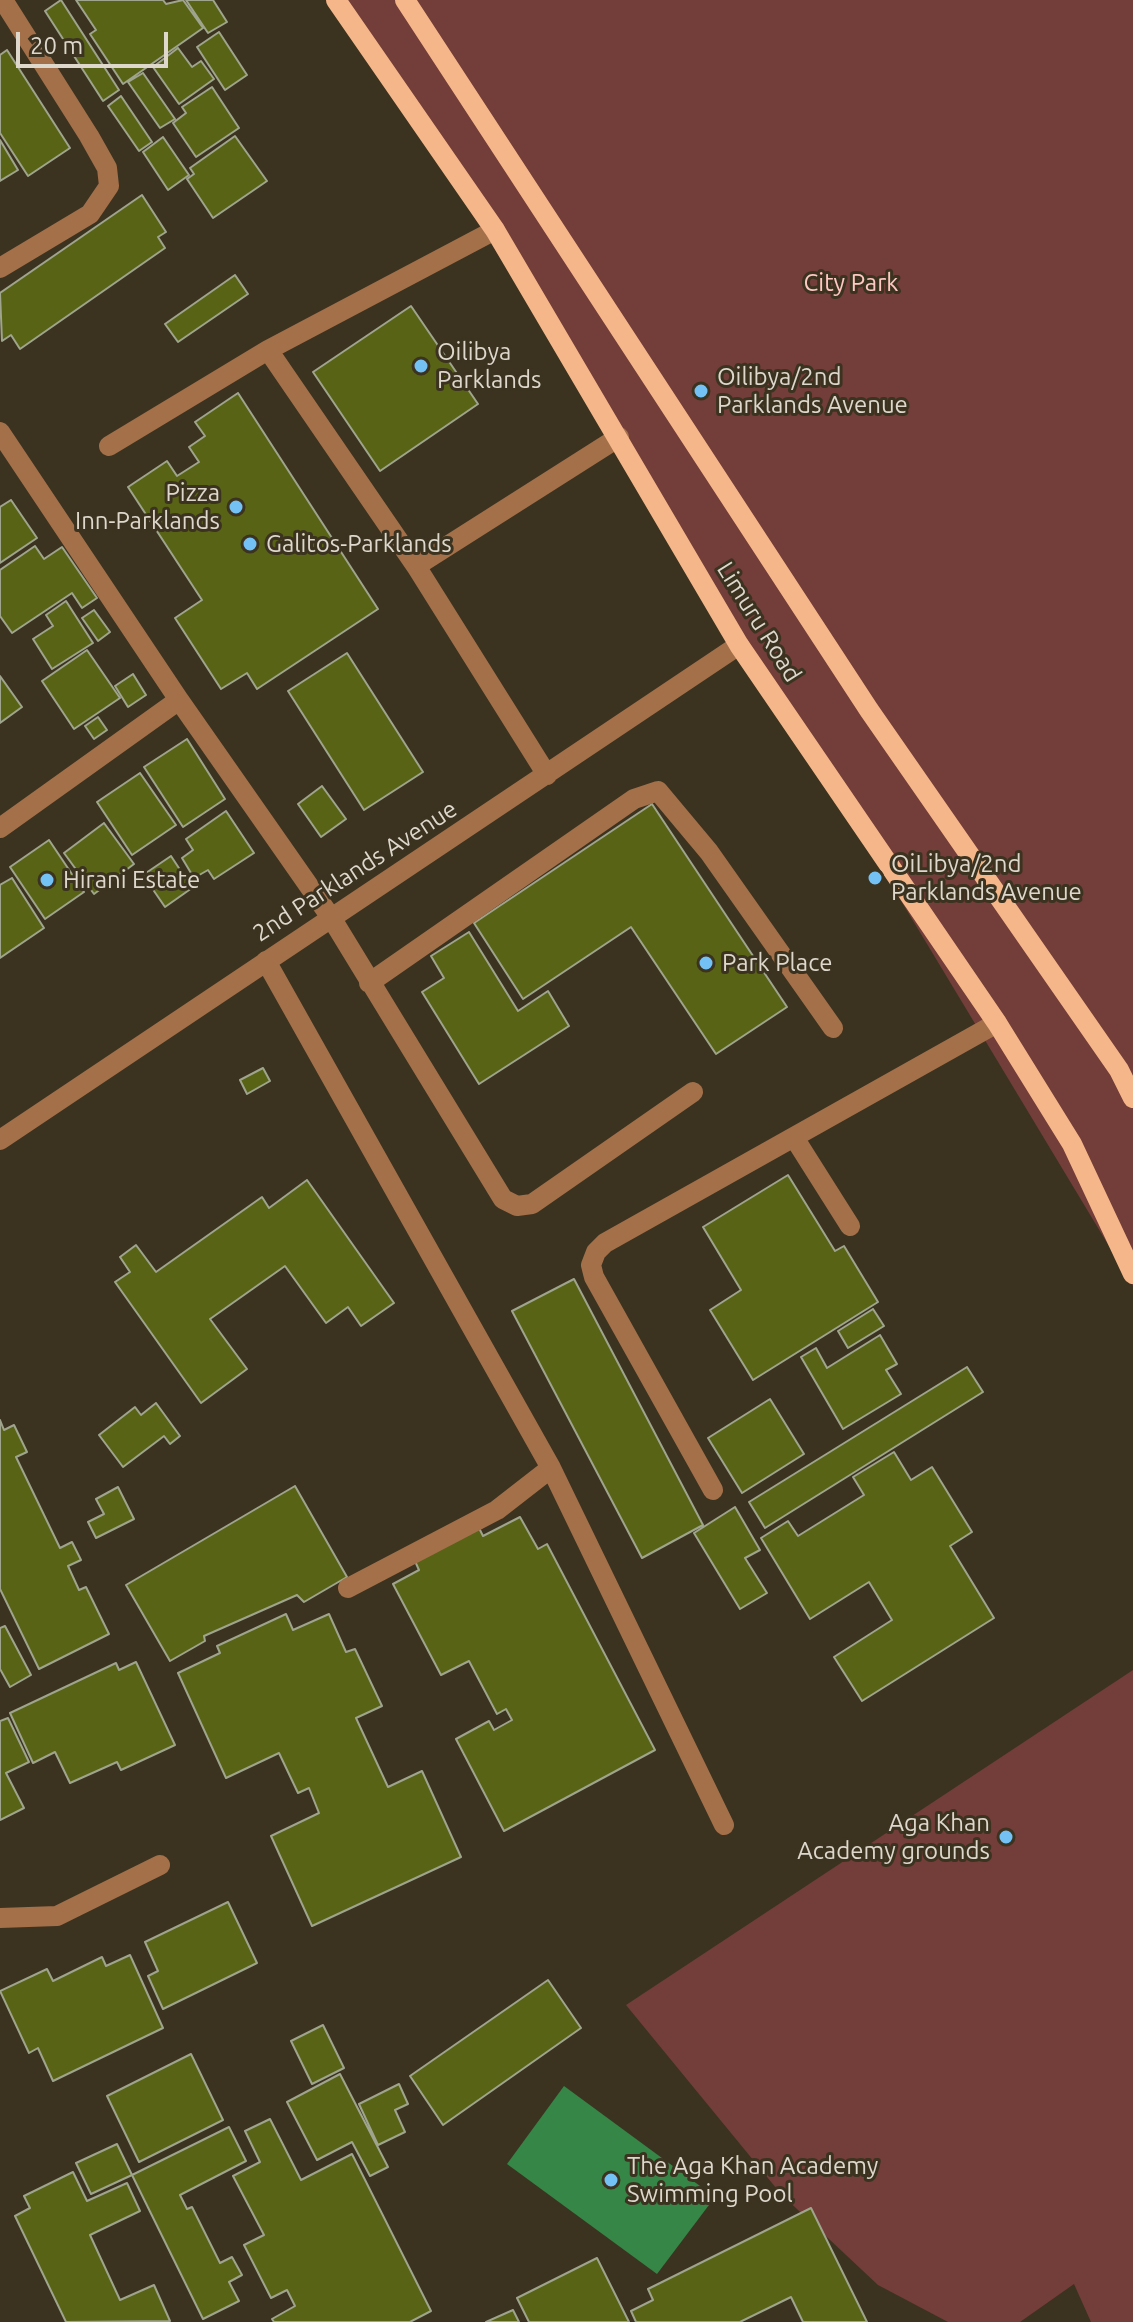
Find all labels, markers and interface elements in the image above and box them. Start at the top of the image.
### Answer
scale bar [20,16,172,66]
text: 20 m [30,32,83,59]
park label: City Park [804,269,898,297]
place label: Oilibya Parklands [437,338,542,394]
marker: Oilibya Parklands [412,357,430,375]
place label: Oilibya/2nd Parklands Avenue [717,363,908,419]
marker: Oilibya/2nd Parklands Avenue [692,382,710,400]
place label: Pizza Inn-Parklands [75,479,220,535]
marker: Pizza Inn-Parklands [227,498,245,516]
place label: Galitos-Parklands [266,530,452,558]
marker: Galitos-Parklands [241,535,259,553]
street label: Limuru Road [711,557,807,687]
street label: 2nd Parklands Avenue [248,794,462,948]
place label: OiLibya/2nd Parklands Avenue [891,850,1082,906]
place label: Hirani Estate [63,866,200,894]
marker: OiLibya/2nd Parklands Avenue [866,869,884,887]
marker: Hirani Estate [38,871,56,889]
place label: Park Place [722,949,833,977]
marker: Park Place [697,954,715,972]
place label: Aga Khan Academy grounds [797,1809,990,1865]
marker: Aga Khan Academy grounds [997,1828,1015,1846]
place label: The Aga Khan Academy Swimming Pool [627,2152,878,2208]
marker: The Aga Khan Academy Swimming Pool [602,2171,620,2189]

